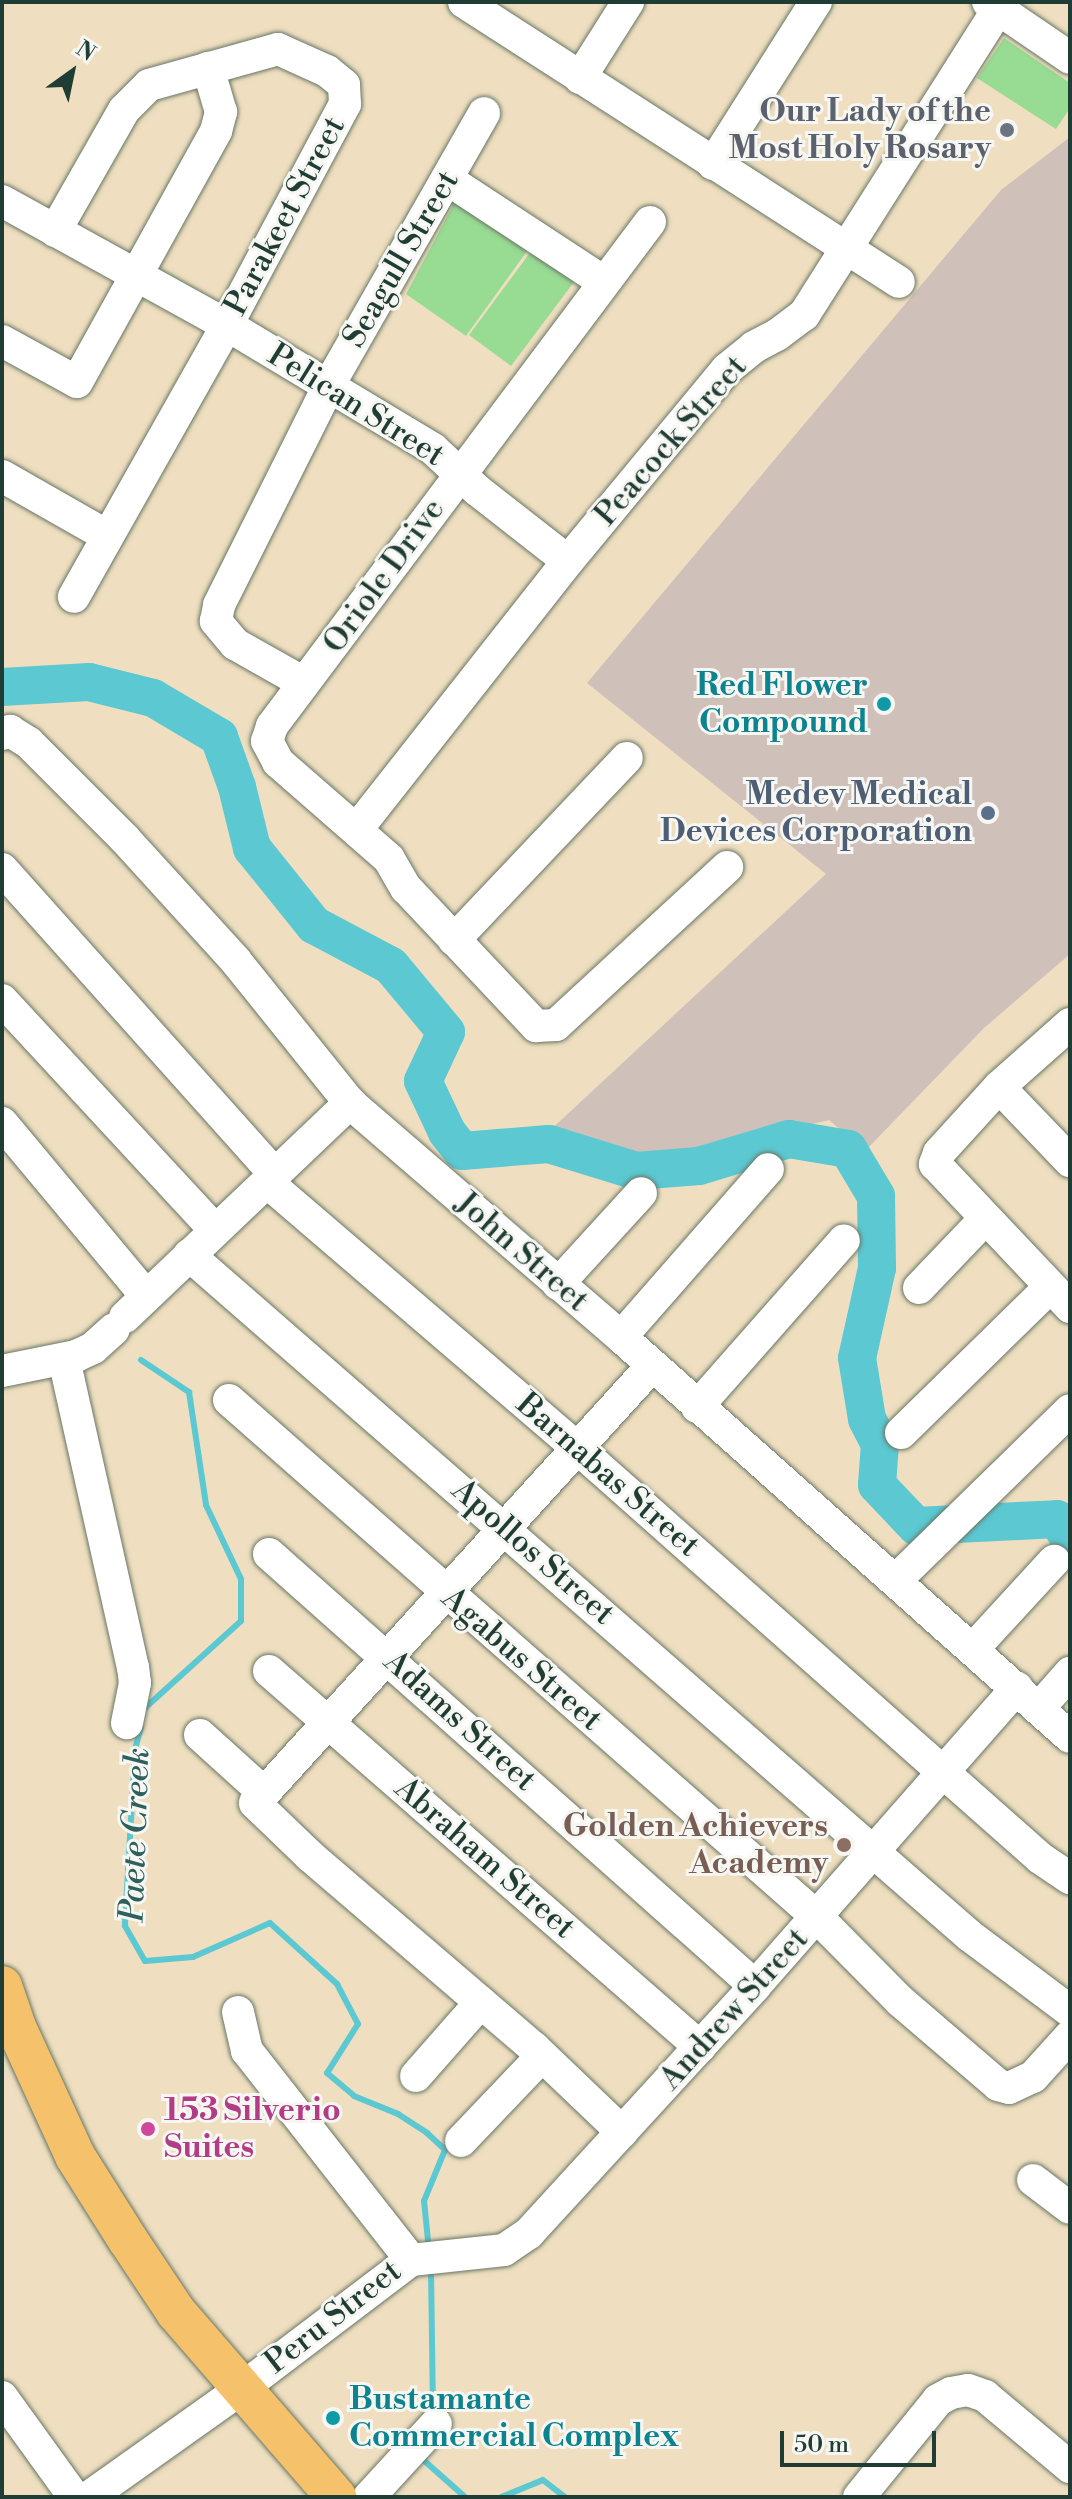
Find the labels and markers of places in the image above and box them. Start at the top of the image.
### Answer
place label: Our Lady of the Most Holy Rosary [729,93,991,168]
marker: Our Lady of the Most Holy Rosary [998,121,1016,139]
place label: Red Flower Compound [696,667,868,742]
marker: Red Flower Compound [875,695,893,713]
place label: Medev Medical Devices Corporation [660,776,972,851]
marker: Medev Medical Devices Corporation [979,804,997,822]
place label: Golden Achievers Academy [563,1808,828,1883]
marker: Golden Achievers Academy [835,1836,853,1854]
place label: 153 Silverio Suites [164,2092,341,2167]
marker: 153 Silverio Suites [139,2120,157,2138]
place label: Bustamante Commercial Complex [349,2381,679,2456]
marker: Bustamante Commercial Complex [324,2409,342,2427]

